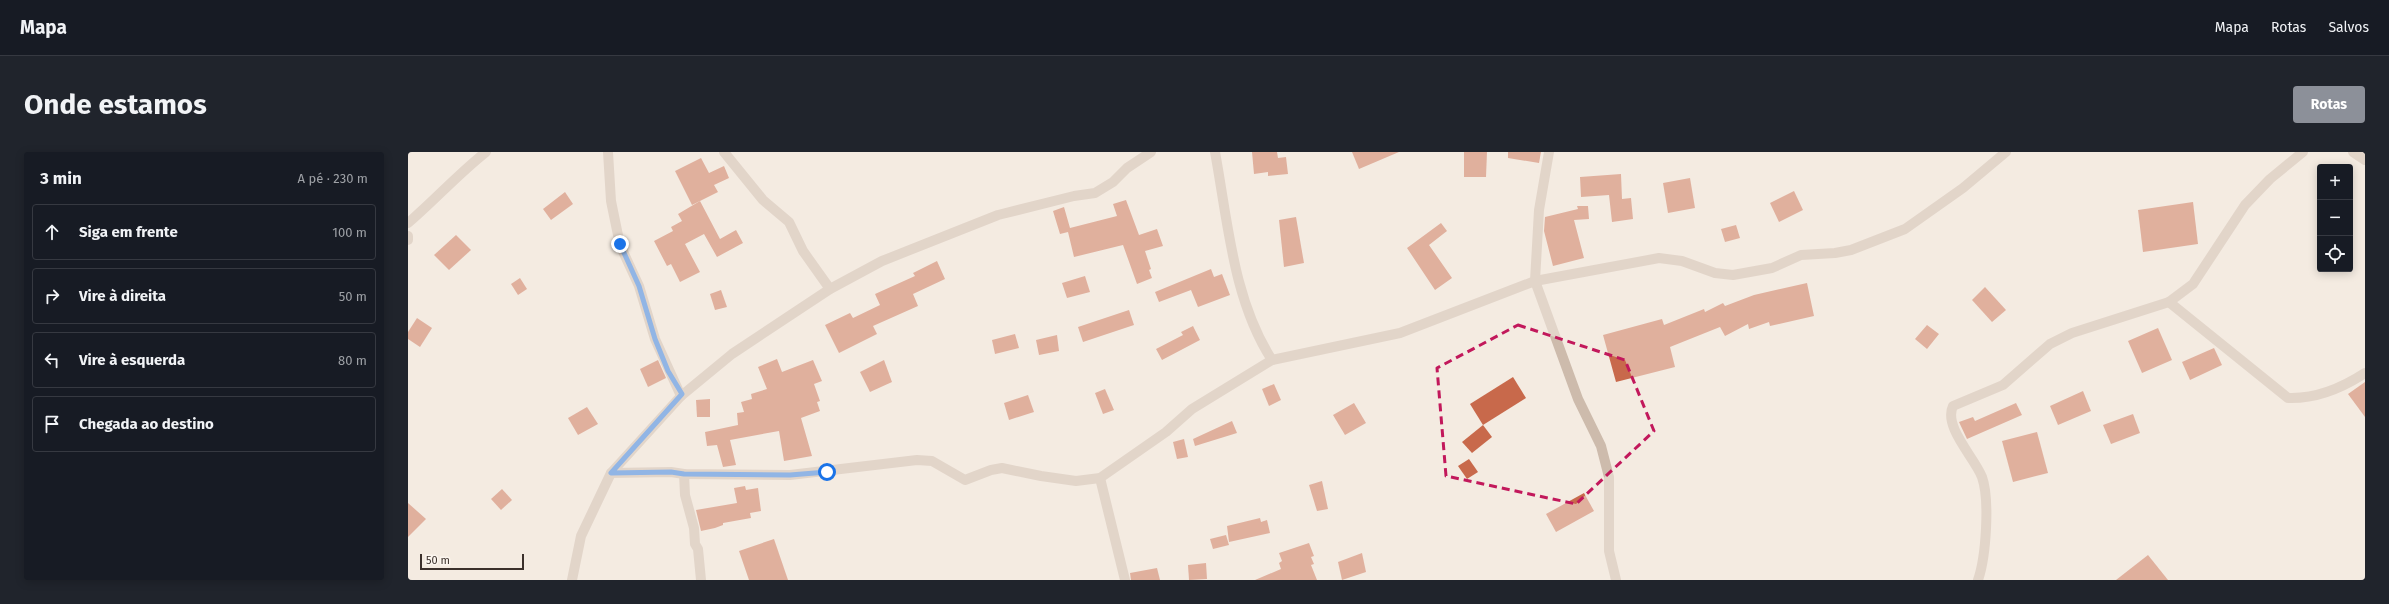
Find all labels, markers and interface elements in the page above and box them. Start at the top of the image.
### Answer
text: Mapa [20,16,67,39]
text: Mapa [2215,19,2249,36]
text: Rotas [2271,19,2306,36]
text: Salvos [2328,19,2369,36]
button: Rotas [2293,86,2365,123]
text: Onde estamos [24,88,207,121]
map controls [2317,164,2353,272]
button: + [2317,164,2353,200]
text: 3 min [40,168,82,189]
text: A pé · 230 m [298,171,368,186]
button: − [2317,200,2353,236]
icon: ahead [41,221,63,243]
text: Siga em frente [79,223,178,241]
text: 100 m [332,225,367,240]
route end [611,235,629,253]
button: locate [2317,236,2353,272]
icon: right [41,285,63,307]
text: Vire à direita [79,287,166,305]
text: 50 m [339,289,367,304]
icon: left [41,349,63,371]
text: Vire à esquerda [79,351,185,369]
text: 80 m [338,353,367,368]
icon: arrive [41,413,63,435]
text: Chegada ao destino [79,415,214,433]
route start [818,463,836,481]
scale bar [420,552,524,571]
text: 50 m [426,554,450,567]

